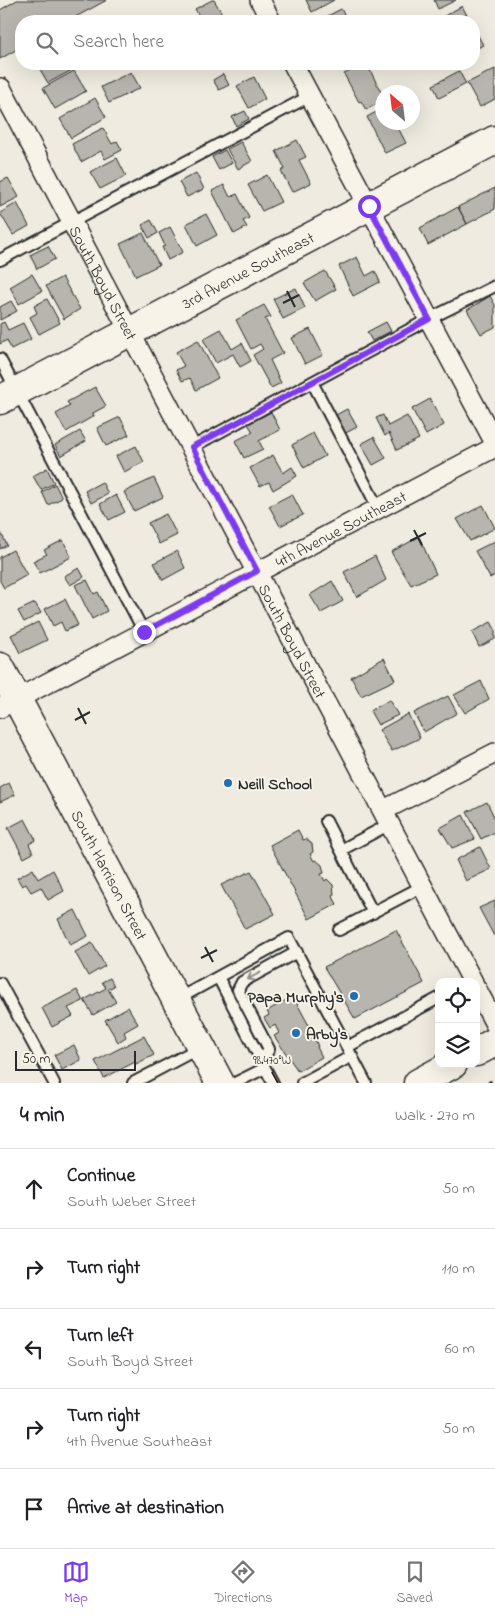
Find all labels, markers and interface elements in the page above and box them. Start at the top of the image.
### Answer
search box [15,15,480,70]
icon: search [33,29,61,57]
text: Search here [73,29,164,56]
north arrow [375,85,420,130]
route start [358,195,381,218]
street label: South Boyd Street [62,222,142,346]
street label: 3rd Avenue Southeast [178,227,320,316]
street label: 4th Avenue Southeast [272,485,412,575]
street label: South Boyd Street [251,580,331,704]
route end [133,621,156,644]
place label: Neill School [238,773,312,797]
marker: Neill School [222,777,234,789]
street label: South Harrison Street [64,806,153,946]
one-way arrow [247,971,262,981]
map controls [435,978,480,1068]
button: locate [435,978,480,1023]
place label: Papa Murphy's [247,986,344,1011]
marker: Papa Murphy's [348,990,360,1002]
place label: Arby's [306,1023,348,1048]
button: layers [435,1023,480,1068]
marker: Arby's [290,1027,302,1039]
scale bar [15,1048,136,1071]
text: 50 m [22,1049,50,1070]
text: 98.470°W [253,1052,291,1070]
text: 4 min [20,1101,64,1131]
text: Walk · 270 m [395,1104,475,1128]
text: Continue [67,1163,135,1190]
icon: ahead [20,1175,48,1203]
text: 50 m [443,1177,475,1201]
text: South Weber Street [67,1190,196,1214]
icon: right [20,1255,48,1283]
text: Turn right [67,1255,140,1282]
text: 110 m [441,1257,475,1281]
text: Turn left [67,1323,134,1350]
icon: left [20,1335,48,1363]
text: 60 m [445,1337,475,1361]
text: South Boyd Street [67,1350,193,1374]
text: Turn right [67,1403,140,1430]
icon: right [20,1415,48,1443]
text: 50 m [443,1417,475,1441]
text: 4th Avenue Southeast [67,1430,212,1454]
icon: arrive [20,1495,48,1523]
text: Arrive at destination [67,1495,224,1522]
tab: Map [62,1558,90,1609]
tab: Directions [214,1558,272,1609]
tab: Saved [396,1558,433,1609]

